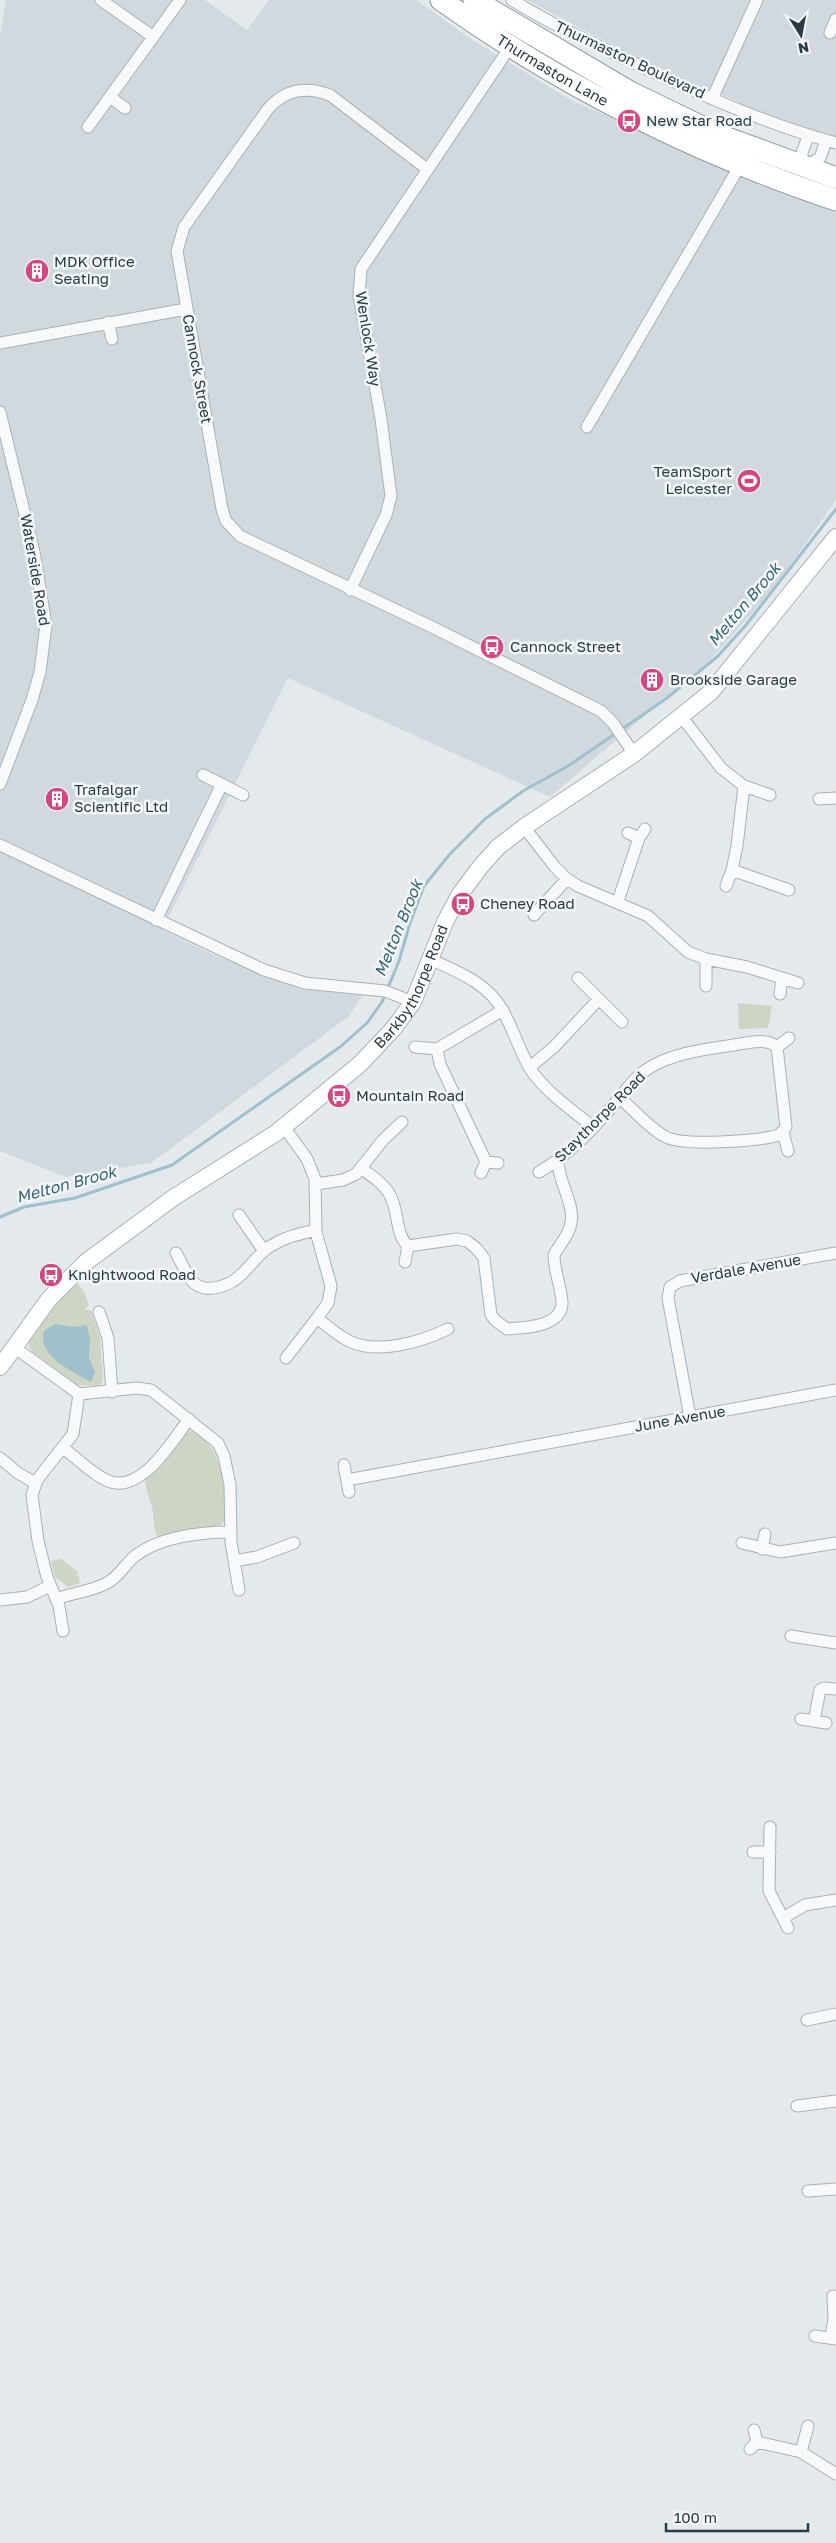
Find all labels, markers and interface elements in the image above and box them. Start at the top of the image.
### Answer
north arrow [776,10,826,60]
street label: Thurmaston Boulevard [552,16,708,102]
street label: Thurmaston Lane [494,30,612,109]
text: N [797,39,810,58]
bus stop icon: New Star Road [616,108,642,134]
place label: New Star Road [646,111,752,129]
place label: MDK Office Seating [54,252,135,287]
building icon: MDK Office Seating [24,258,50,284]
street label: Wenlock Way [353,290,385,388]
street label: Cannock Street [179,313,216,425]
place label: TeamSport Leicester [654,462,732,497]
sports icon: TeamSport Leicester [736,468,762,494]
street label: Waterside Road [17,513,55,627]
water label: Melton Brook [703,557,786,650]
bus stop icon: Cannock Street [479,634,505,660]
place label: Cannock Street [510,637,621,655]
building icon: Brookside Garage [639,667,665,693]
place label: Brookside Garage [670,670,797,688]
place label: Trafalgar Scientific Ltd [74,780,168,815]
building icon: Trafalgar Scientific Ltd [44,786,70,812]
water label: Melton Brook [369,875,427,979]
bus stop icon: Cheney Road [450,891,476,917]
place label: Cheney Road [480,894,575,912]
street label: Barkbythorpe Road [370,922,451,1052]
street label: Staythorpe Road [550,1067,648,1165]
bus stop icon: Mountain Road [326,1083,352,1109]
place label: Mountain Road [356,1086,464,1104]
water label: Melton Brook [14,1161,120,1207]
street label: Verdale Avenue [689,1249,802,1287]
bus stop icon: Knightwood Road [38,1262,64,1288]
place label: Knightwood Road [68,1265,196,1283]
street label: June Avenue [633,1401,727,1435]
scale bar [666,2500,808,2532]
text: 100 m [674,2508,717,2526]

